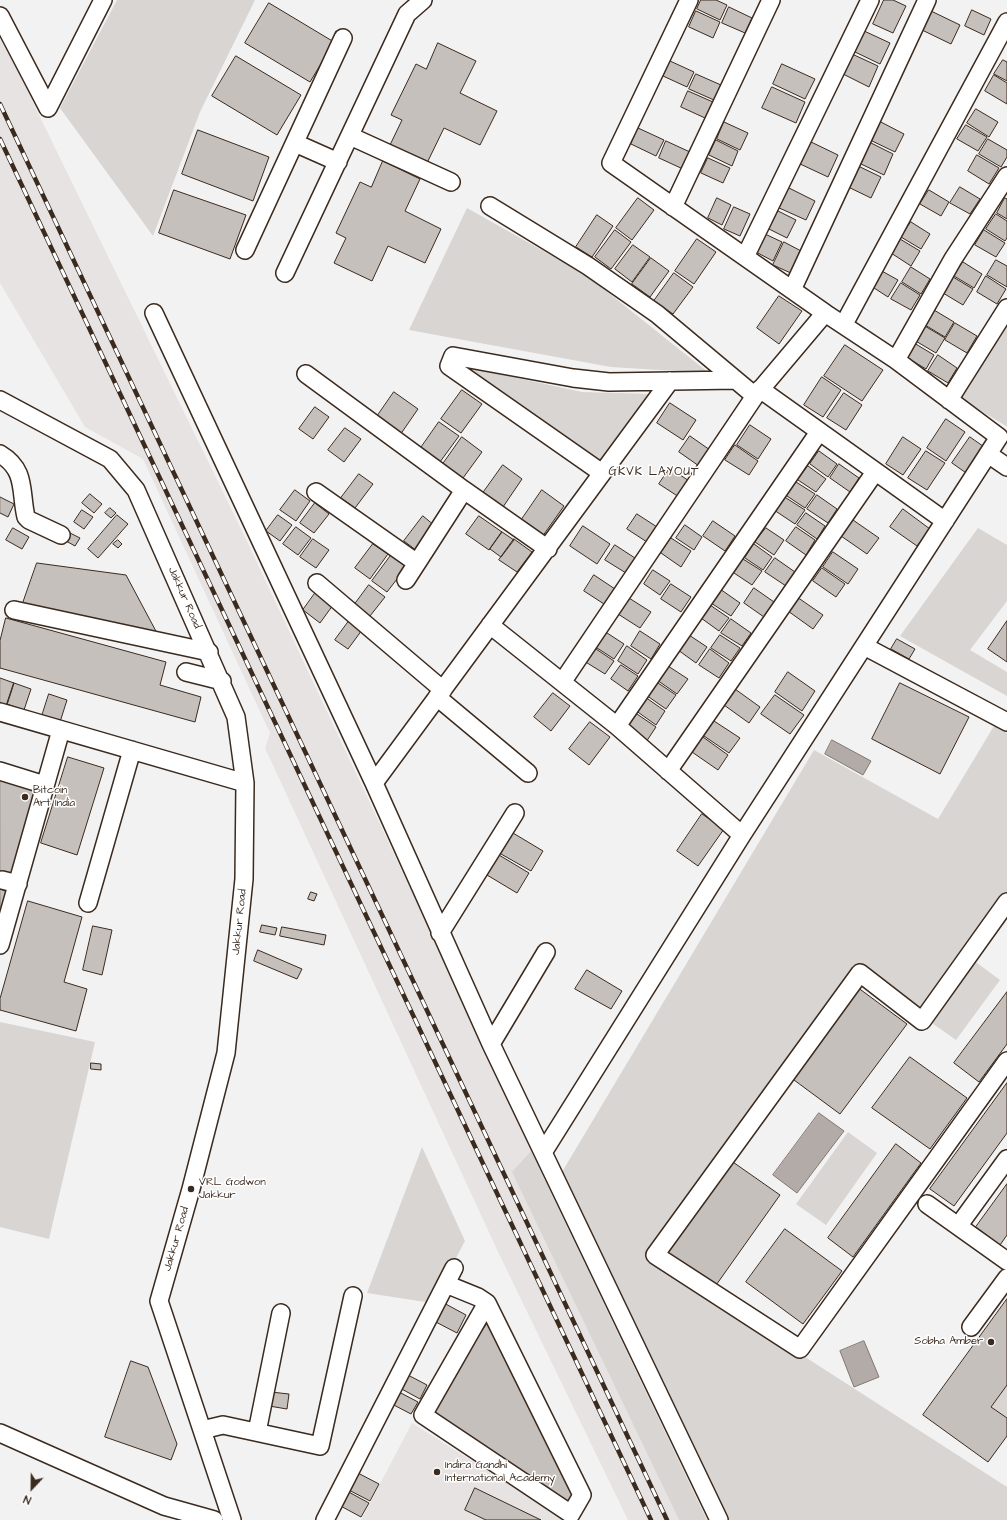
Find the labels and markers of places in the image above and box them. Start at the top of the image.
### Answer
place label: Bitcoin Art India [33,784,75,810]
marker: Bitcoin Art India [20,792,30,802]
place label: VRL Godwon Jakkur [199,1176,266,1202]
marker: VRL Godwon Jakkur [186,1184,196,1194]
place label: Sobha Amber [914,1335,983,1349]
marker: Sobha Amber [986,1337,996,1347]
place label: Indira Gandhi International Academy [445,1459,555,1485]
marker: Indira Gandhi International Academy [432,1467,442,1477]

